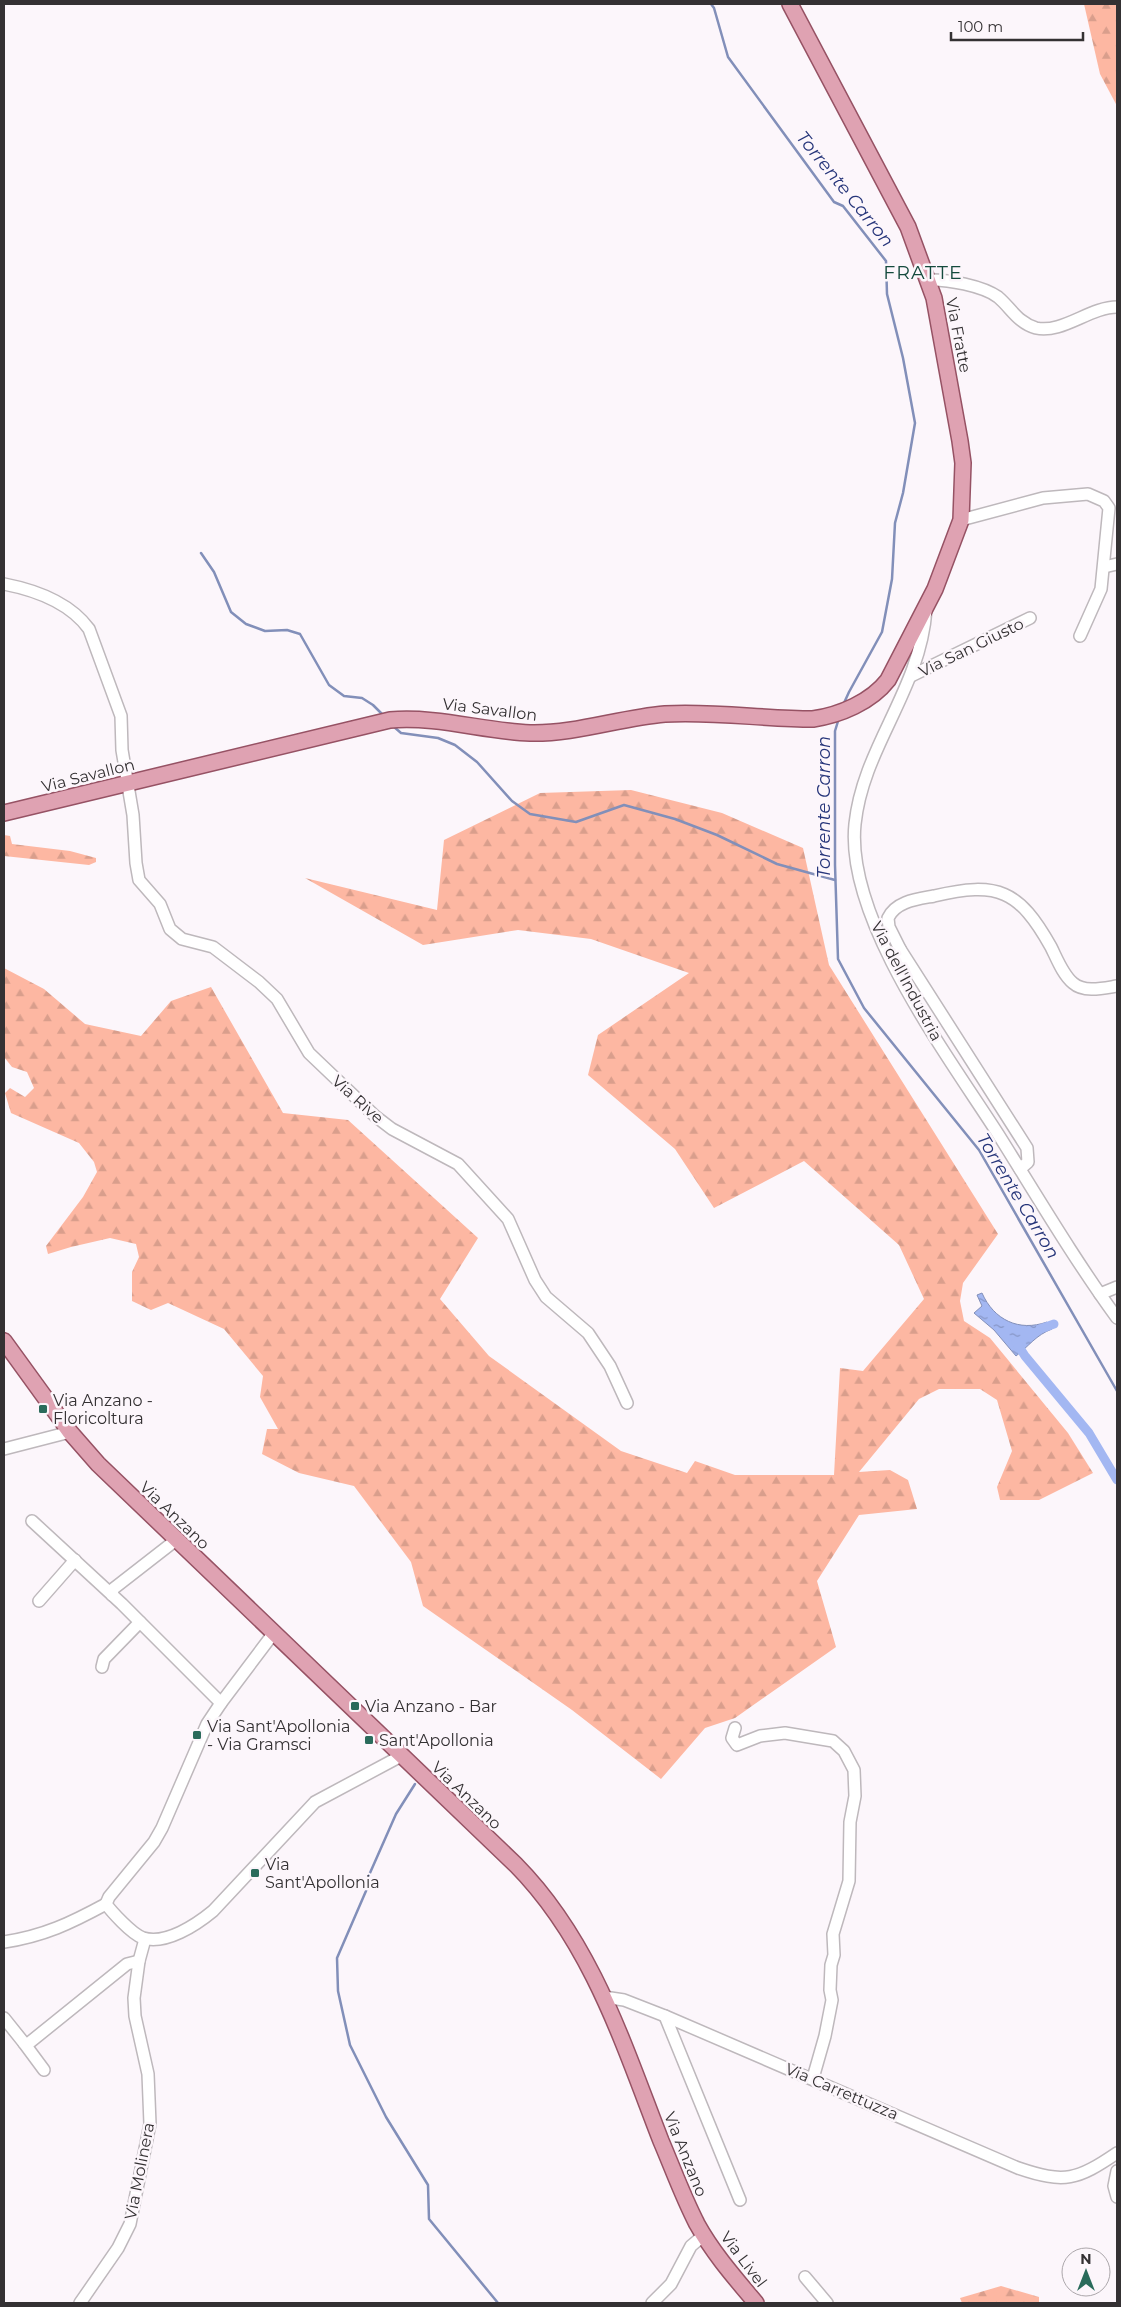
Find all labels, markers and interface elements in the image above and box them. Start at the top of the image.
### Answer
scale bar [951,10,1084,42]
text: 100 m [958,17,1003,36]
water label: Torrente Carron [792,127,898,251]
district label: FRATTE [883,261,963,284]
street label: Via Fratte [942,296,975,374]
street label: Via San Giusto [916,614,1027,681]
street label: Via Savallon [442,694,538,725]
water label: Torrente Carron [813,736,835,878]
street label: Via Savallon [40,755,137,796]
street label: Via dell'Industria [867,918,946,1044]
street label: Via Rive [328,1071,387,1127]
water label: Torrente Carron [972,1129,1064,1263]
place label: Via Anzano - Floricoltura [53,1391,153,1428]
marker: Via Anzano - Floricoltura [37,1403,49,1415]
street label: Via Anzano [136,1477,213,1553]
place label: Via Anzano - Bar [365,1697,497,1716]
marker: Via Anzano - Bar [349,1700,361,1712]
place label: Via Sant'Apollonia - Via Gramsci [207,1717,351,1754]
marker: Via Sant'Apollonia - Via Gramsci [191,1729,203,1741]
place label: Sant'Apollonia [379,1731,494,1750]
marker: Sant'Apollonia [363,1734,375,1746]
street label: Via Anzano [428,1757,505,1833]
place label: Via Sant'Apollonia [265,1855,380,1892]
marker: Via Sant'Apollonia [249,1867,261,1879]
street label: Via Carrettuzza [782,2059,901,2124]
street label: Via Anzano [660,2109,711,2199]
street label: Via Molinera [121,2121,158,2221]
street label: Via Livel [716,2228,771,2291]
north arrow [1061,2247,1111,2297]
text: N [1080,2250,1092,2268]

